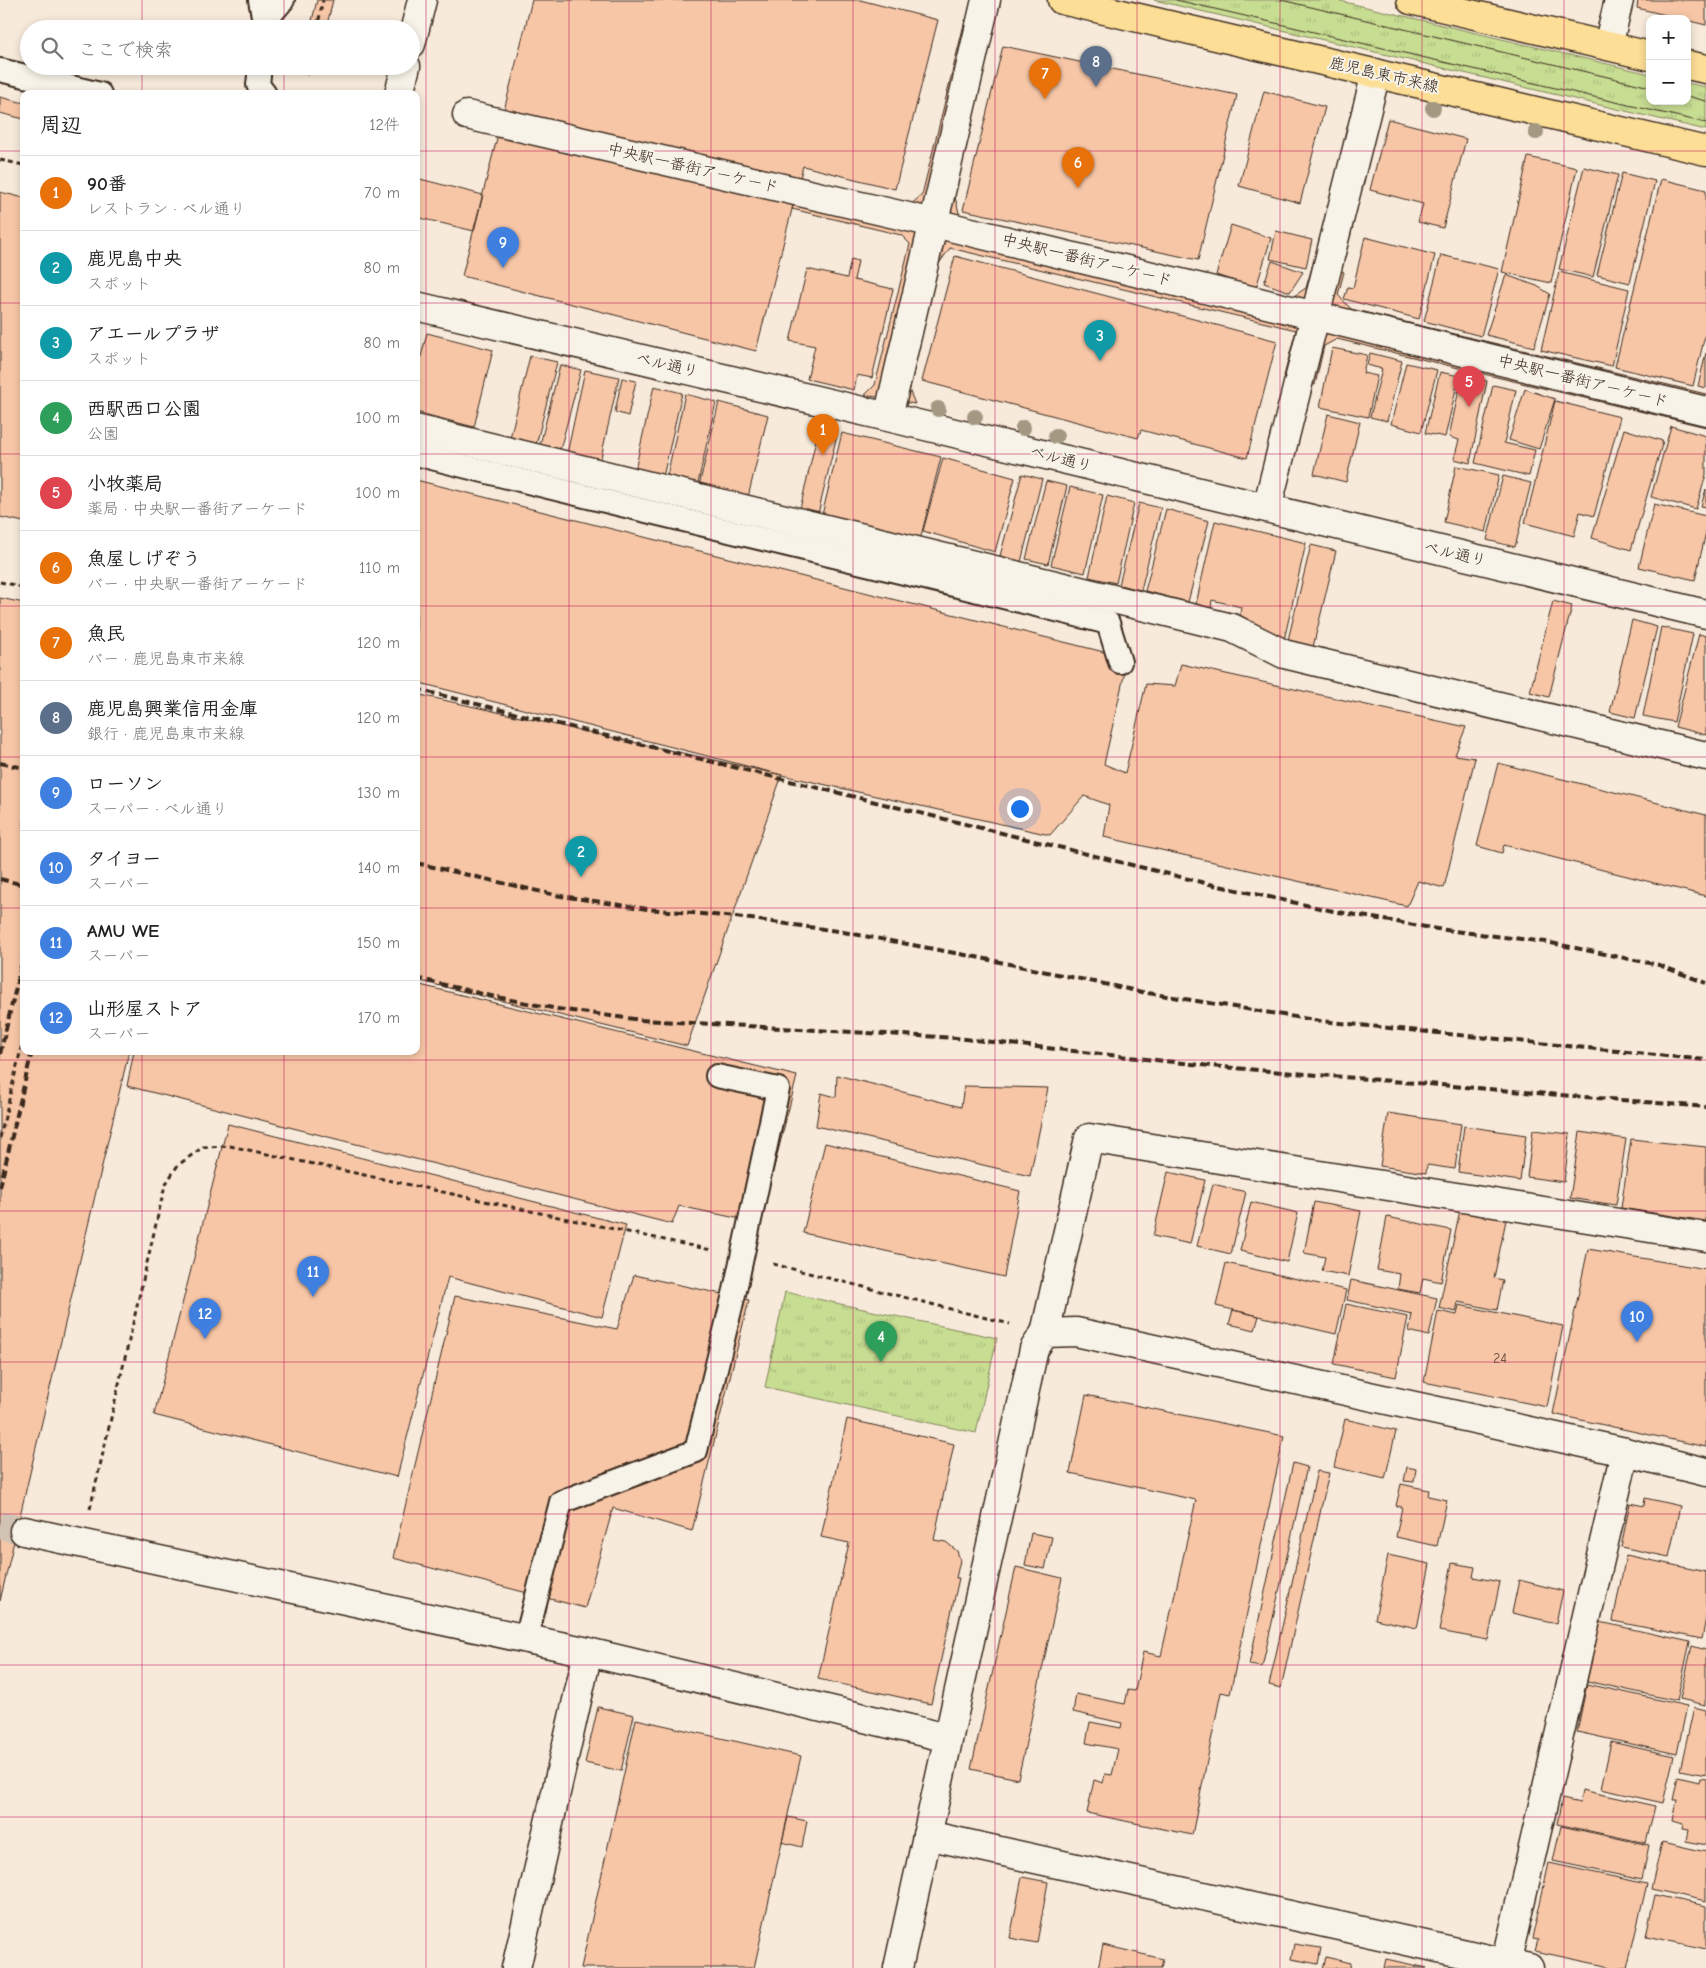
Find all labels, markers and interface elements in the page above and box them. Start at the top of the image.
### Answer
map controls [1646,15,1691,105]
button: + [1646,15,1691,60]
search box [20,20,420,75]
icon: search [38,34,66,62]
text: ここで検索 [78,39,173,61]
pin: 8 [1080,46,1112,87]
street label: 鹿児島東市来線 [1327,54,1441,96]
pin: 7 [1029,58,1061,99]
button: − [1646,60,1691,105]
text: 周辺 [40,113,82,137]
text: 12件 [369,116,400,134]
street label: 中央駅一番街アーケード [606,140,780,196]
pin: 6 [1062,147,1094,188]
text: 90番 [87,173,127,195]
text: 1 [53,184,59,202]
text: 70 m [364,184,400,202]
text: レストラン · ベル通り [87,200,246,218]
pin: 9 [487,227,519,268]
street label: 中央駅一番街アーケード [1000,230,1174,290]
text: 鹿児島中央 [87,248,182,270]
text: 2 [52,259,60,277]
text: 80 m [363,259,400,277]
text: スポット [87,275,151,293]
pin: 3 [1084,320,1116,361]
text: アエールプラザ [87,323,219,345]
text: 3 [52,334,60,352]
text: 80 m [363,334,400,352]
street label: ベル通り [634,349,700,381]
text: スポット [87,350,151,368]
street label: 中央駅一番街アーケード [1496,351,1670,411]
pin: 5 [1453,366,1485,407]
text: 西駅西口公園 [87,398,201,420]
text: 4 [52,409,60,427]
text: 100 m [356,409,400,427]
pin: 1 [807,414,839,455]
text: 公園 [87,425,119,443]
street label: ベル通り [1028,443,1094,475]
text: 小牧薬局 [87,473,163,495]
text: 5 [52,484,60,502]
text: 100 m [356,484,400,502]
text: 薬局 · 中央駅一番街アーケード [87,500,308,518]
street label: ベル通り [1422,538,1488,570]
text: 魚屋しげぞう [87,548,201,570]
text: 6 [52,559,60,577]
text: 110 m [359,559,400,577]
text: バー · 中央駅一番街アーケード [87,575,308,593]
text: 魚民 [87,623,125,645]
text: 7 [52,634,60,652]
text: 120 m [357,634,400,652]
text: バー · 鹿児島東市来線 [87,650,245,668]
text: 鹿児島興業信用金庫 [87,698,258,720]
text: 8 [52,709,60,727]
text: 120 m [357,709,400,727]
text: 銀行 · 鹿児島東市来線 [87,725,245,743]
text: ローソン [87,773,163,795]
text: 9 [52,784,60,802]
text: 130 m [357,784,400,802]
your location [1007,796,1033,822]
text: スーパー · ベル通り [87,800,228,818]
pin: 2 [565,836,597,877]
text: タイヨー [87,848,161,870]
text: 10 [48,859,64,877]
text: 140 m [358,859,400,877]
text: スーパー [87,875,150,893]
text: AMU WE [87,920,159,942]
text: 11 [50,934,62,952]
text: 150 m [357,934,400,952]
text: スーパー [87,947,150,965]
text: 山形屋ストア [87,998,203,1020]
text: 12 [49,1009,63,1027]
text: 170 m [358,1009,400,1027]
text: スーパー [87,1025,150,1043]
pin: 11 [297,1256,329,1297]
pin: 12 [189,1298,221,1339]
pin: 10 [1621,1301,1653,1342]
pin: 4 [865,1321,897,1362]
house number: 24 [1493,1350,1507,1367]

